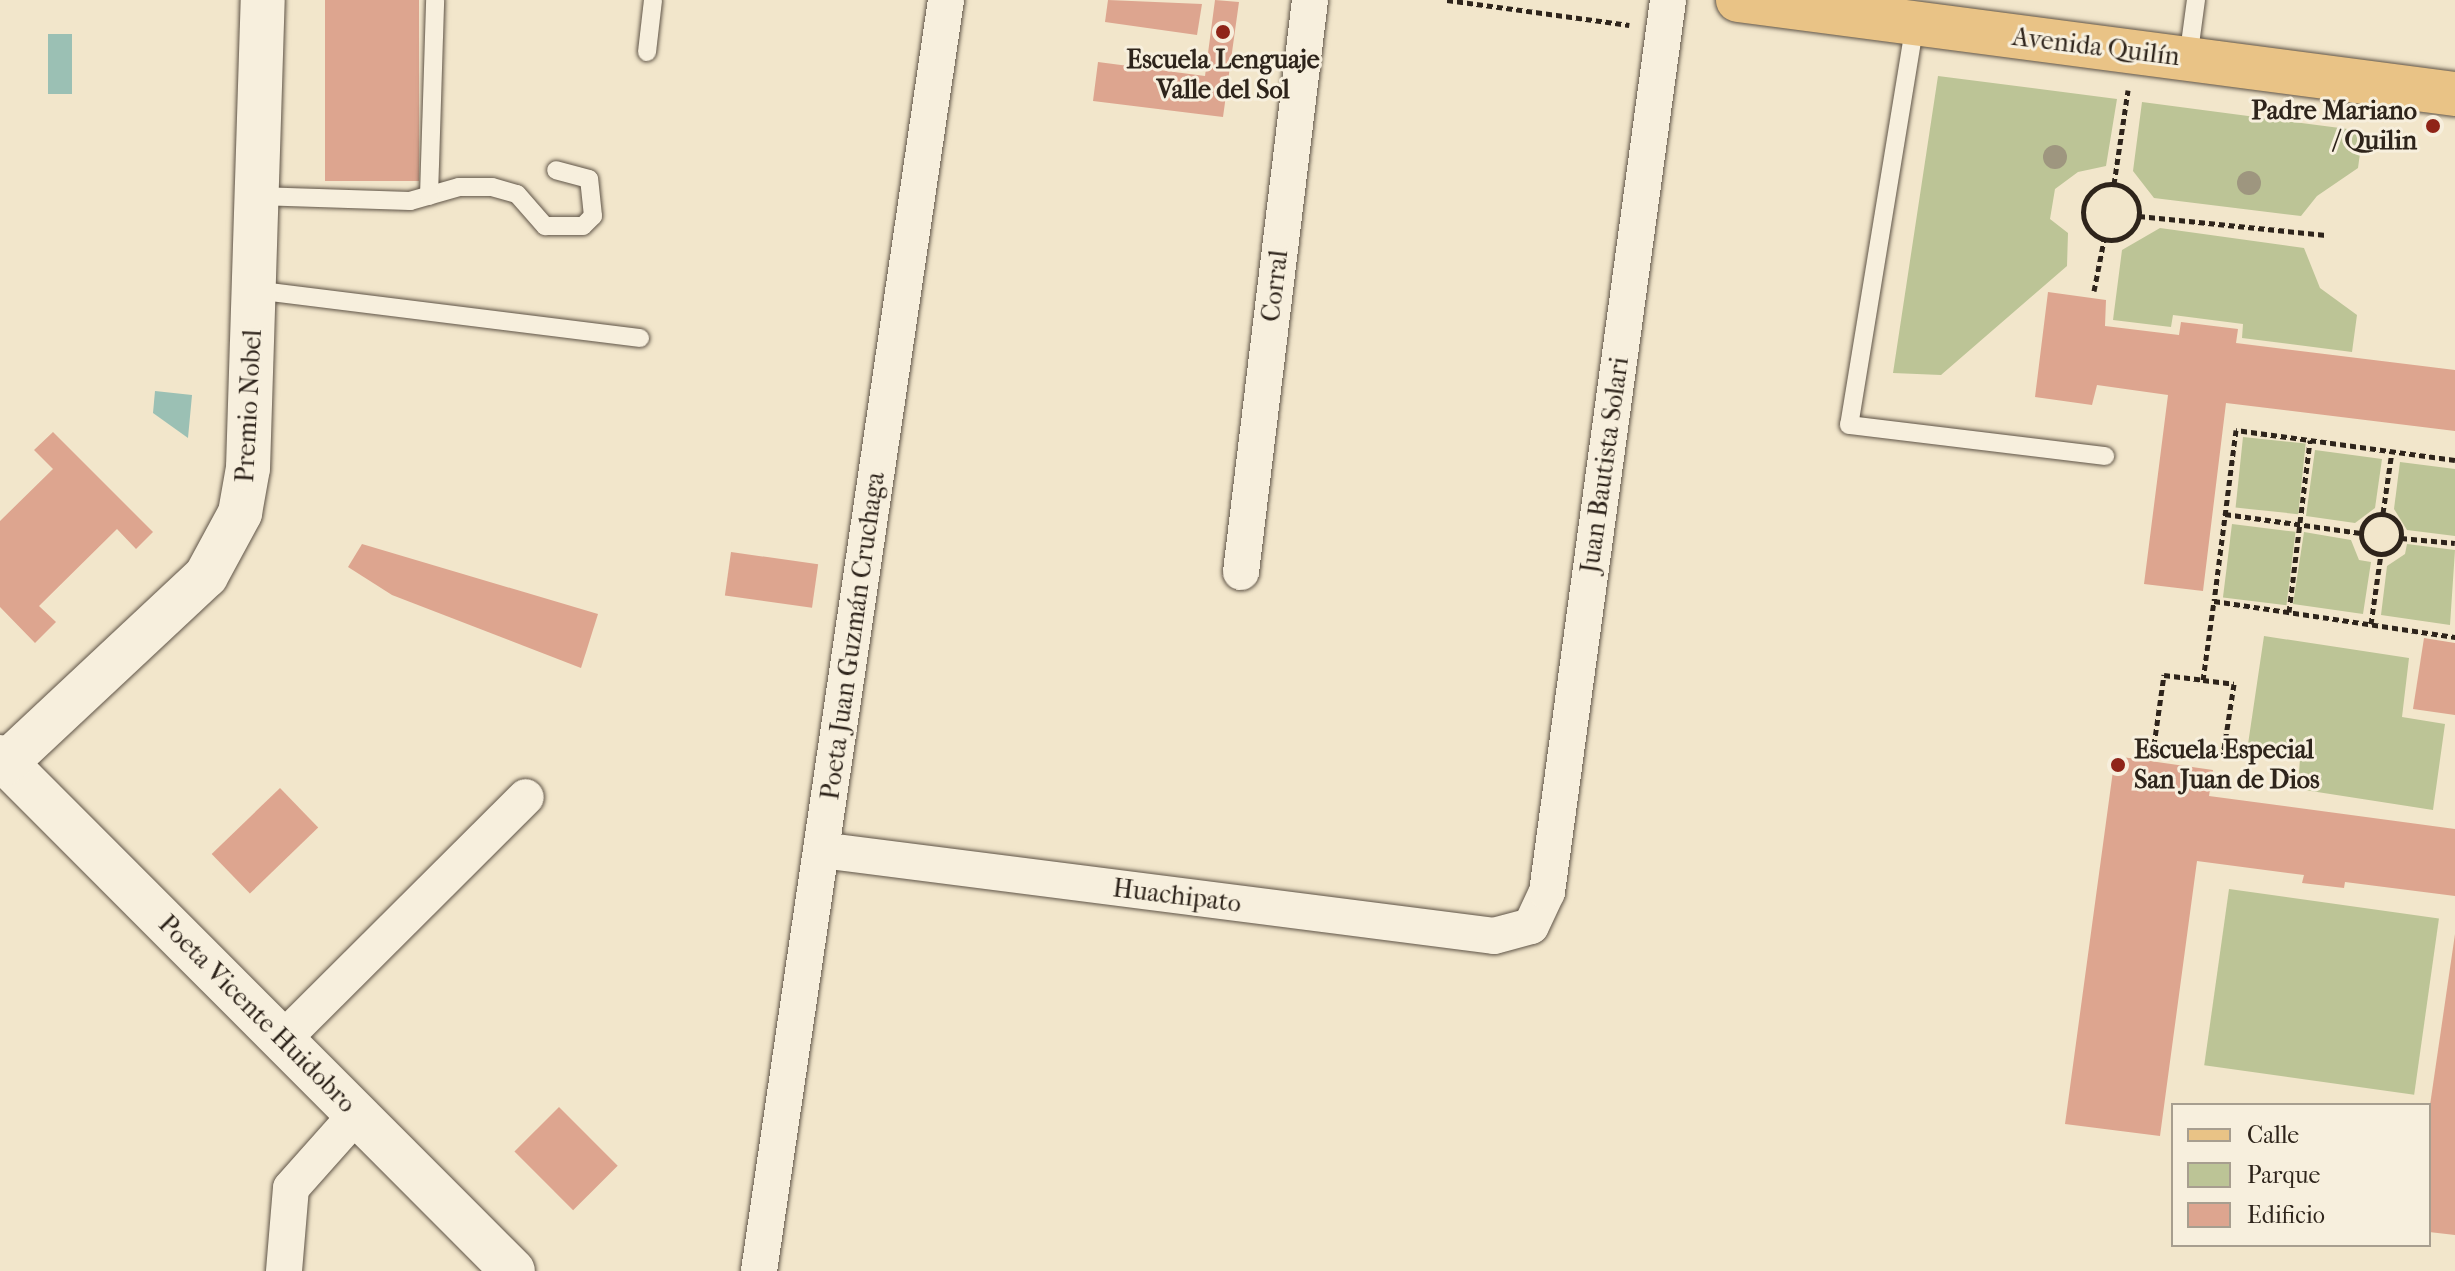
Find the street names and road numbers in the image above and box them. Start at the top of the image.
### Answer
street label: Avenida Quilín [2011,21,2181,73]
street label: Corral [1255,248,1295,324]
street label: Premio Nobel [229,329,269,483]
street label: Juan Bautista Solari [1574,355,1636,575]
street label: Poeta Juan Guzmán Cruchaga [815,470,891,802]
street label: Huachipato [1111,873,1243,919]
street label: Poeta Vicente Huidobro [152,909,362,1119]

